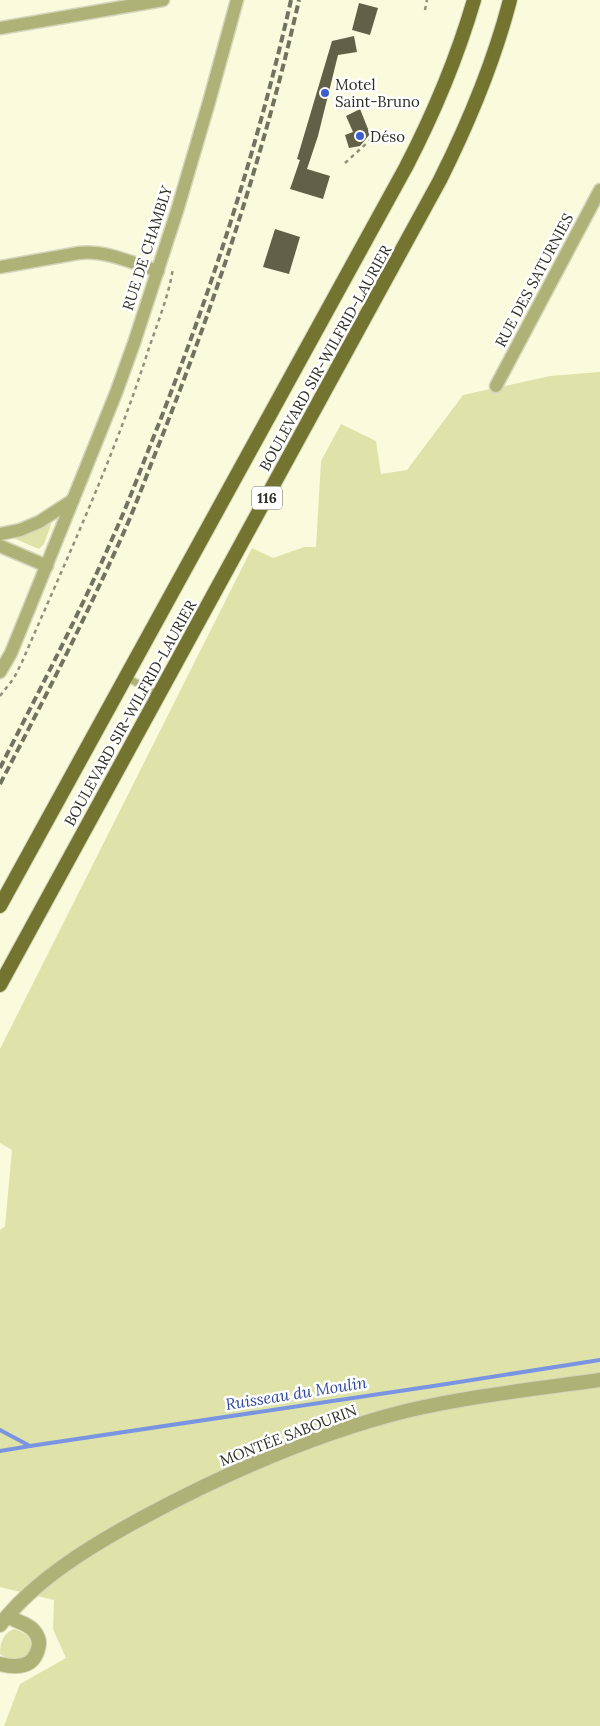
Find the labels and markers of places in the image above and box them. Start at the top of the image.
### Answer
place label: Motel Saint-Bruno [335,75,420,111]
marker: Motel Saint-Bruno [319,87,331,99]
place label: Déso [370,127,405,146]
marker: Déso [354,130,366,142]

